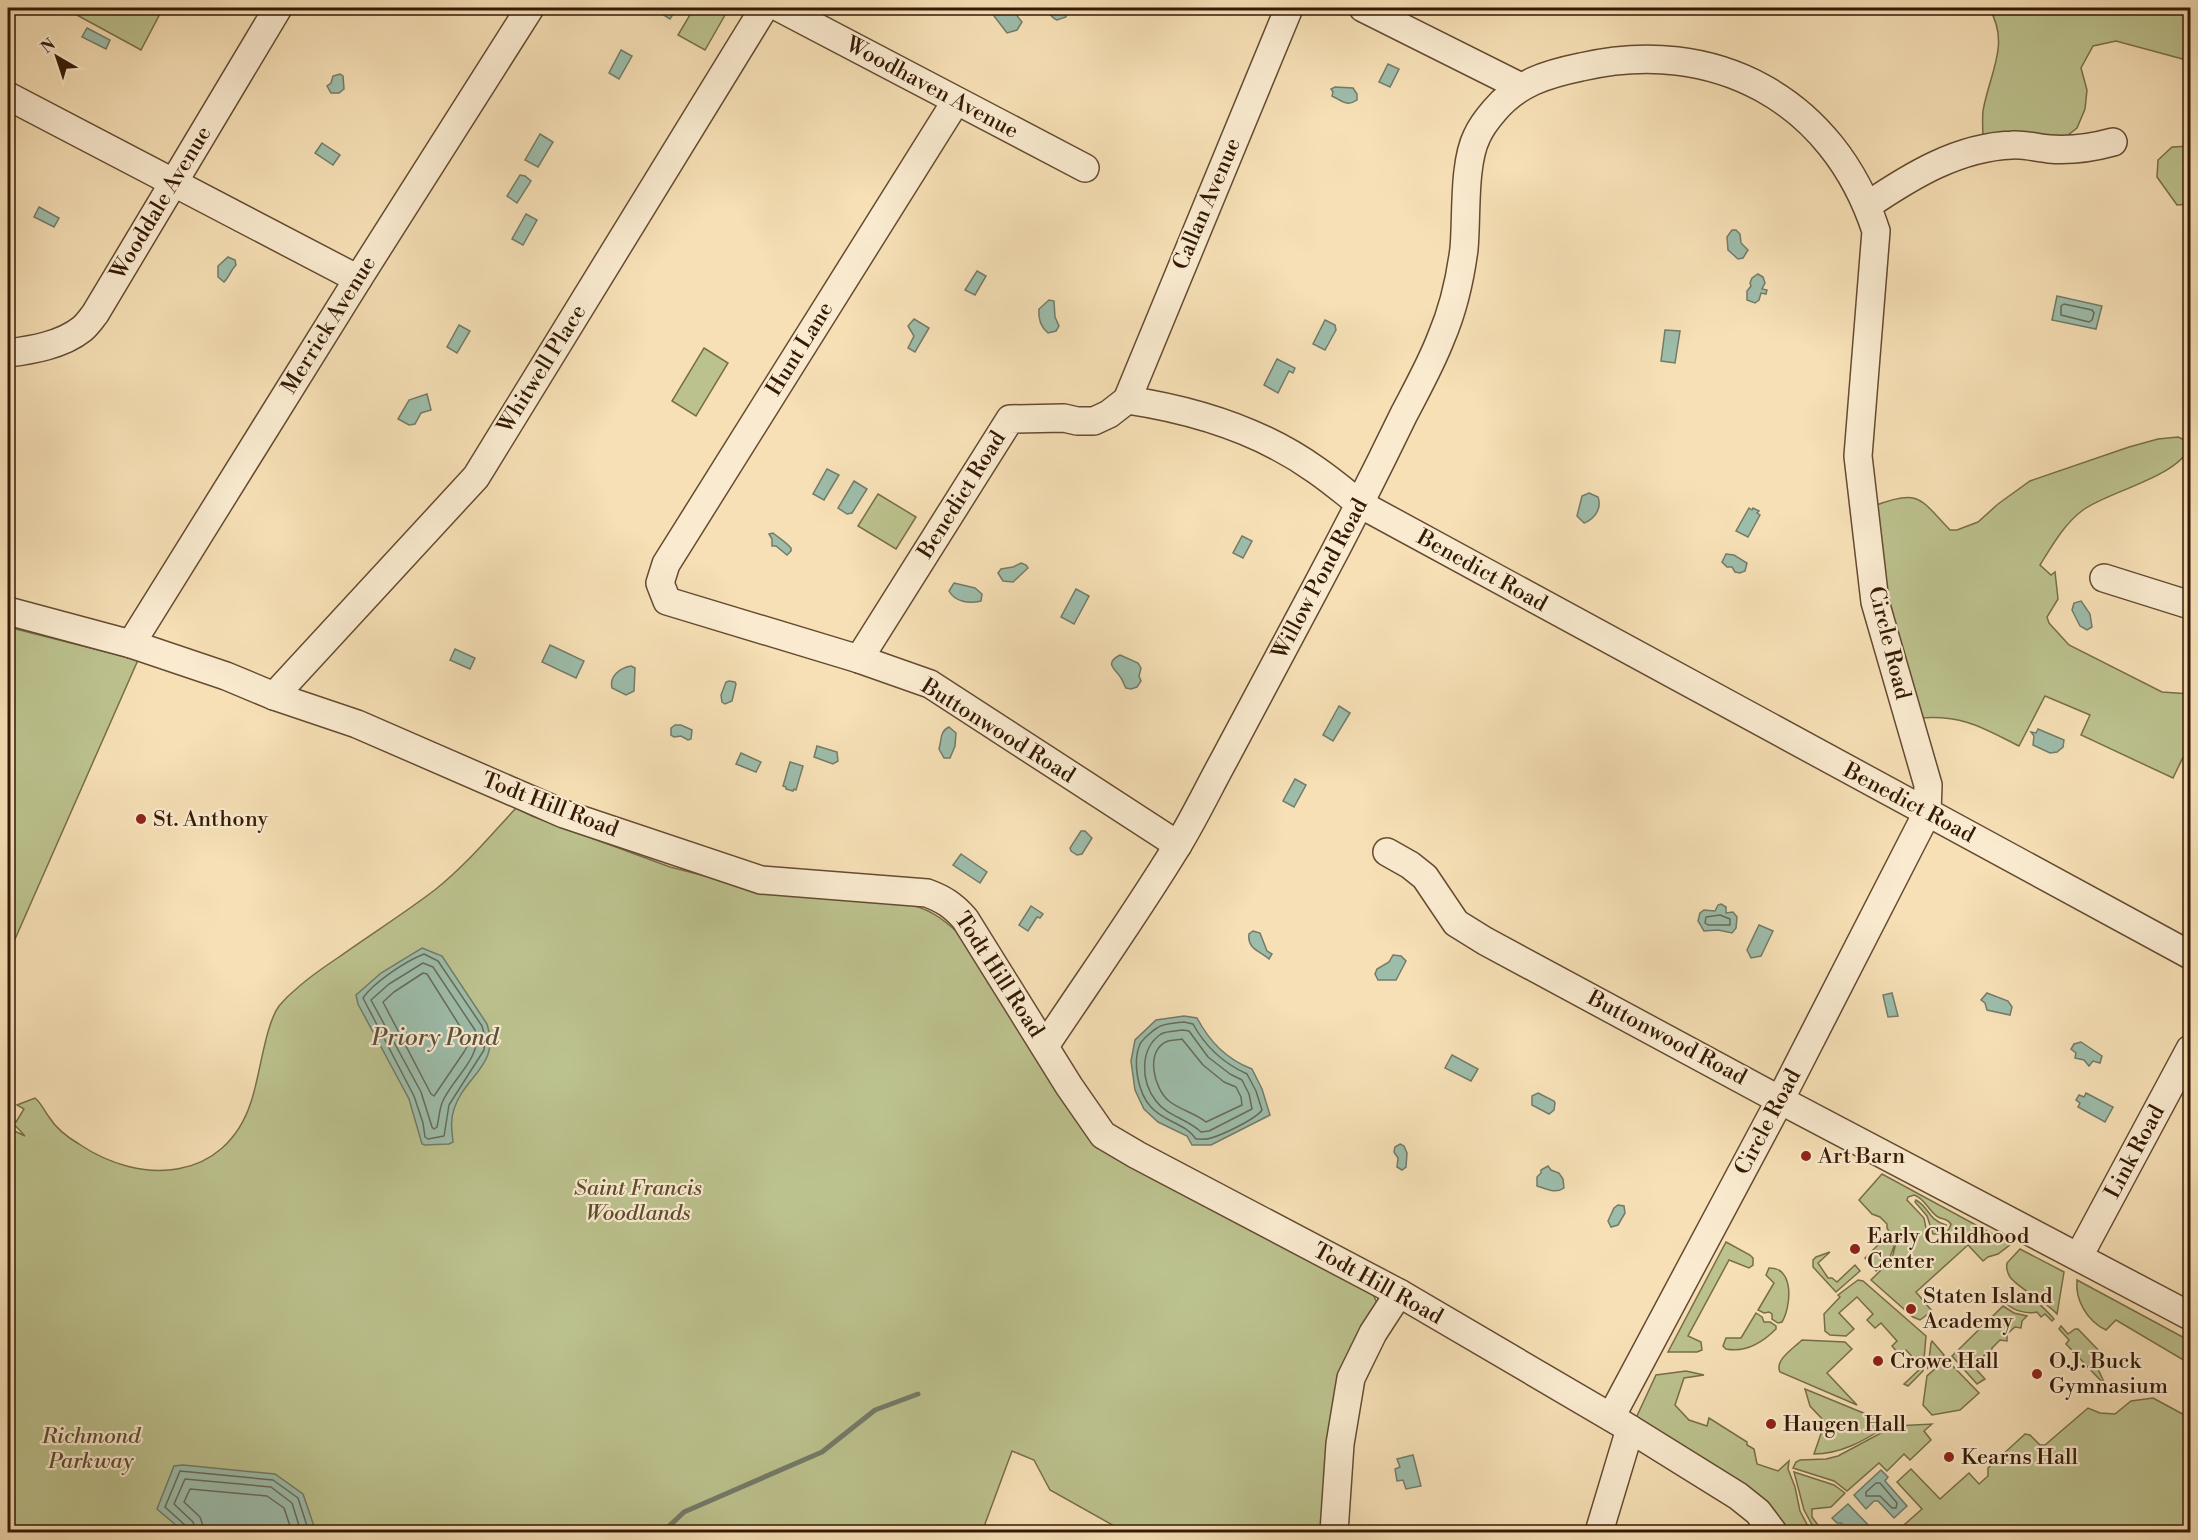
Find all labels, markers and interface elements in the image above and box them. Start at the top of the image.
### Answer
north arrow [27,27,87,87]
street label: Woodhaven Avenue [840,31,1023,145]
text: N [37,34,60,58]
street label: Wooddale Avenue [104,121,217,285]
street label: Callan Avenue [1167,134,1247,274]
street label: Merrick Avenue [276,251,382,399]
street label: Hunt Lane [761,297,839,401]
street label: Whitwell Place [491,300,592,439]
street label: Benedict Road [912,426,1012,564]
street label: Willow Pond Road [1266,494,1374,665]
street label: Benedict Road [1411,524,1552,618]
street label: Circle Road [1862,584,1916,703]
street label: Buttonwood Road [915,672,1080,789]
street label: Benedict Road [1838,757,1980,849]
street label: Todt Hill Road [478,767,623,844]
place label: St. Anthony [153,806,269,833]
marker: St. Anthony [134,812,148,826]
street label: Todt Hill Road [948,907,1050,1043]
street label: Buttonwood Road [1582,984,1752,1092]
water label: Priory Pond [370,1023,500,1053]
street label: Circle Road [1729,1064,1807,1179]
street label: Link Road [2099,1100,2171,1203]
place label: Art Barn [1817,1143,1905,1170]
marker: Art Barn [1799,1149,1813,1163]
park label: Saint Francis Woodlands [574,1175,702,1227]
place label: Early Childhood Center [1867,1223,2030,1275]
street label: Todt Hill Road [1308,1237,1448,1331]
marker: Early Childhood Center [1848,1242,1862,1256]
place label: Staten Island Academy [1922,1283,2053,1335]
marker: Staten Island Academy [1904,1302,1918,1316]
place label: Crowe Hall [1890,1348,1999,1375]
place label: O.J. Buck Gymnasium [2049,1348,2168,1400]
marker: Crowe Hall [1871,1354,1885,1368]
marker: O.J. Buck Gymnasium [2030,1367,2044,1381]
place label: Haugen Hall [1783,1411,1906,1438]
marker: Haugen Hall [1764,1417,1778,1431]
park label: Richmond Parkway [41,1423,142,1475]
place label: Kearns Hall [1961,1444,2079,1471]
marker: Kearns Hall [1942,1450,1956,1464]

